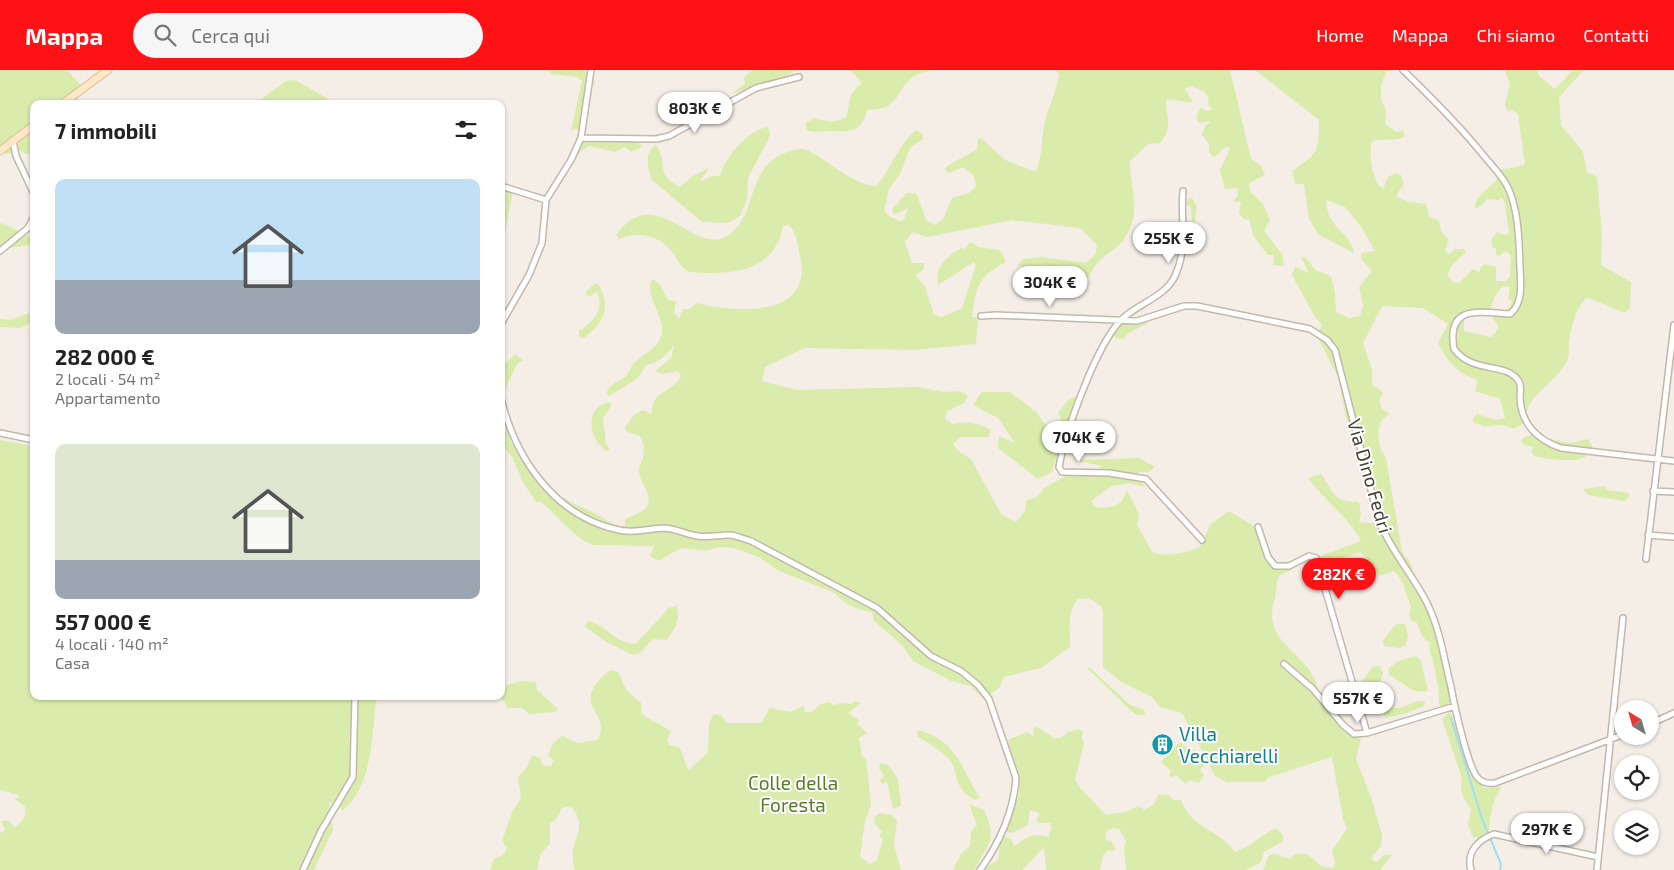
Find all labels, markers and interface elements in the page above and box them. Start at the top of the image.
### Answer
search box [133,13,483,58]
text: Mappa [25,21,103,50]
icon: search [151,21,179,49]
text: Cerca qui [191,24,270,47]
text: Home [1316,24,1364,46]
text: Mappa [1392,24,1448,46]
text: Chi siamo [1476,24,1555,46]
text: Contatti [1583,24,1649,46]
pin: 803K € [654,92,736,134]
text: 803K € [669,98,721,117]
icon: filters [452,116,480,144]
text: 7 immobili [55,118,157,143]
icon: home [223,211,313,301]
pin: 255K € [1128,222,1210,264]
text: 255K € [1144,228,1194,247]
pin: 304K € [1009,266,1091,308]
text: 304K € [1023,272,1077,291]
text: 282 000 € [55,344,155,369]
text: 2 locali · 54 m² [55,369,160,388]
text: Appartamento [55,388,161,407]
street label: Via Dino Fedri [1343,416,1398,536]
pin: 704K € [1038,420,1120,463]
text: 704K € [1053,427,1105,446]
icon: home [223,476,313,566]
pin: 282K € [1298,558,1380,600]
text: 282K € [1313,564,1365,583]
text: 557 000 € [55,609,152,634]
text: 4 locali · 140 m² [55,634,169,653]
text: Casa [55,653,90,672]
pin: 557K € [1317,682,1399,724]
text: 557K € [1333,688,1383,707]
north arrow [1614,700,1659,745]
map controls [1614,700,1659,855]
place label: Villa Vecchiarelli [1179,722,1278,767]
building icon: Villa Vecchiarelli [1151,733,1175,757]
button: locate [1614,755,1659,800]
park label: Colle della Foresta [748,771,838,816]
button: layers [1614,810,1659,855]
pin: 297K € [1506,812,1588,855]
text: 297K € [1522,819,1572,838]

